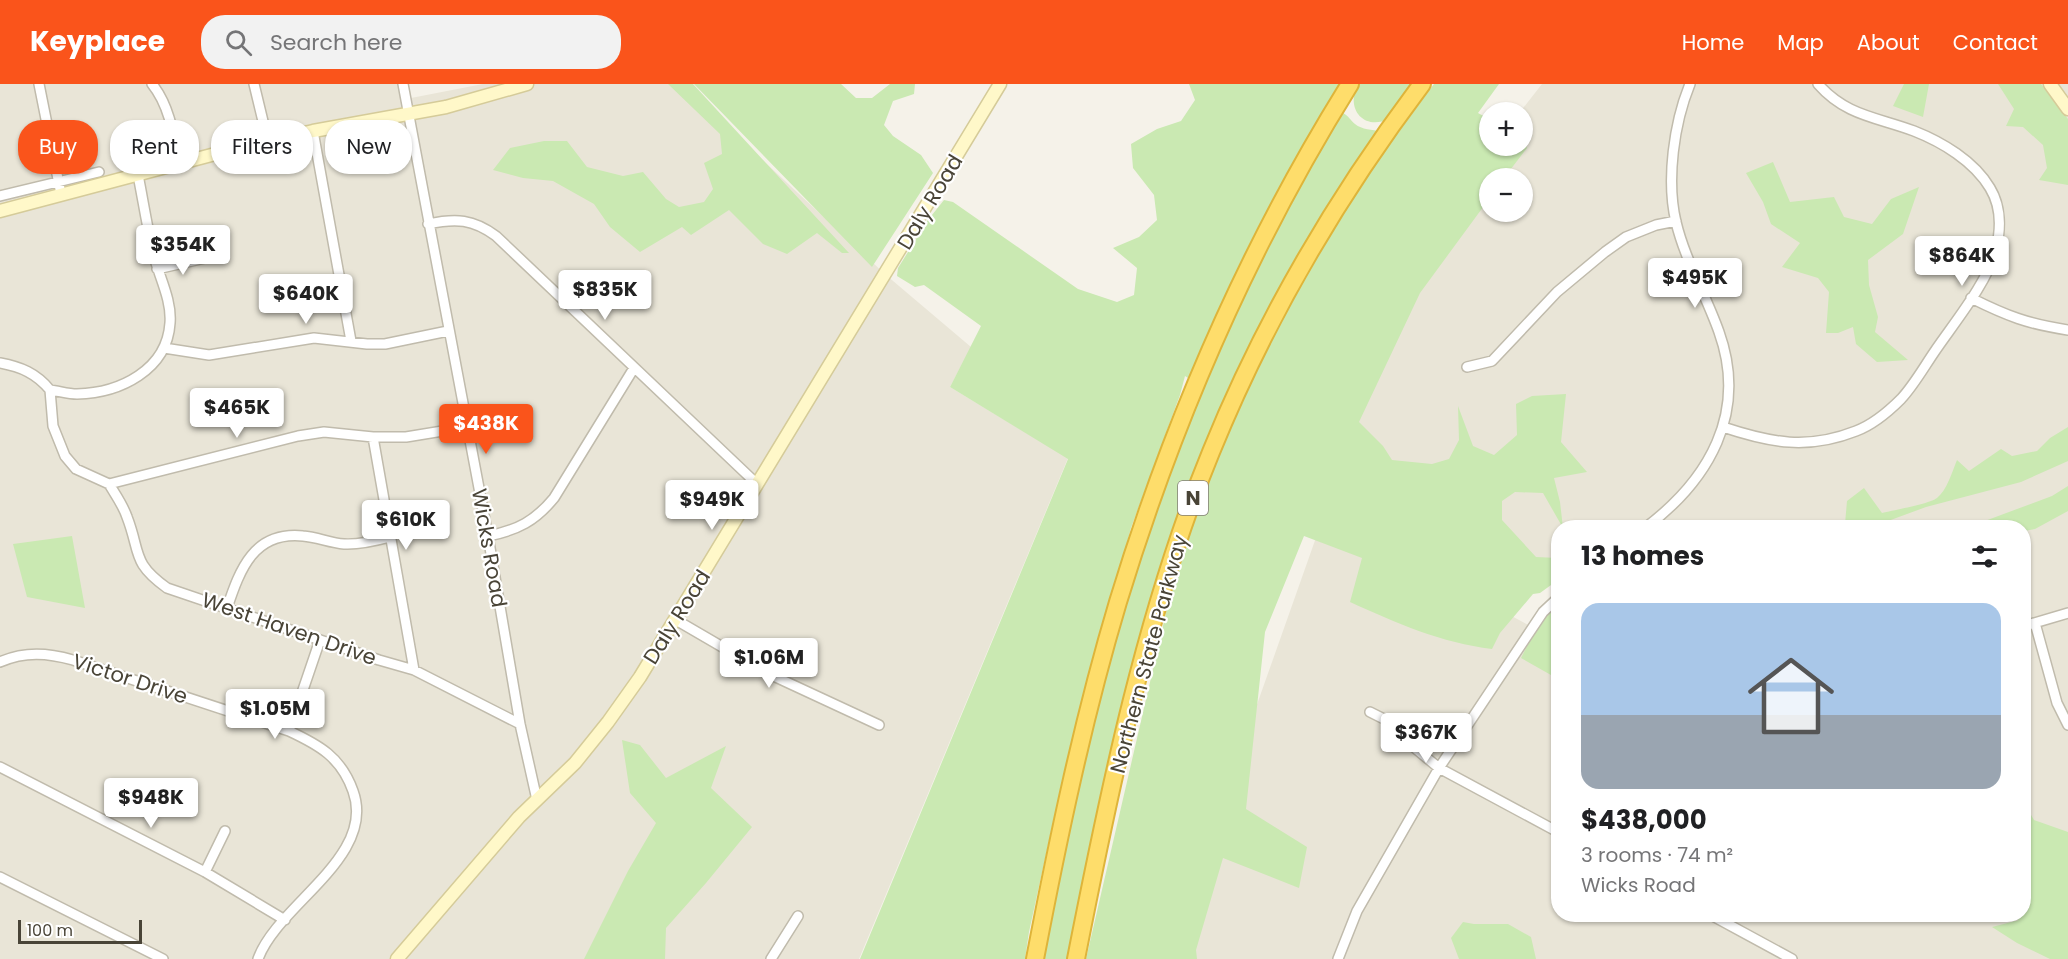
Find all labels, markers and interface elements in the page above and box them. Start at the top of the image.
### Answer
search box [201,15,621,69]
text: Keyplace [30,22,165,61]
icon: search [222,26,255,59]
text: Search here [270,27,402,58]
text: Home [1682,28,1744,57]
text: Map [1777,28,1824,57]
text: About [1857,28,1920,57]
text: Contact [1953,28,2038,57]
map controls [1479,102,1533,222]
button: + [1479,102,1533,156]
chip: Buy [18,120,98,174]
chip: Rent [110,120,199,174]
chip: Filters [211,120,313,174]
chip: New [325,120,412,174]
street label: Daly Road [890,149,969,255]
button: − [1479,168,1533,222]
pin: $354K [141,225,225,276]
text: $354K [150,230,216,258]
pin: $864K [1920,236,2004,287]
text: $864K [1929,241,1995,269]
pin: $495K [1653,258,1737,309]
text: $495K [1662,263,1728,291]
pin: $835K [563,270,647,321]
pin: $640K [264,274,348,325]
text: $835K [572,275,638,303]
text: $640K [273,279,339,307]
pin: $465K [195,388,279,439]
text: $465K [204,393,270,421]
pin: $438K [444,404,528,455]
text: $438K [453,409,519,437]
pin: $949K [670,480,754,531]
road number: N [1178,481,1208,515]
text: $949K [679,485,745,513]
street label: Wicks Road [465,486,514,610]
pin: $610K [364,500,448,551]
text: $610K [376,505,436,533]
street label: Northern State Parkway [1103,531,1194,776]
text: 13 homes [1581,538,1704,574]
icon: filters [1968,540,2001,573]
street label: Daly Road [636,564,717,669]
street label: West Haven Drive [198,585,380,672]
pin: $1.06M [720,638,818,689]
icon: home [1737,642,1845,750]
text: $1.06M [734,643,804,671]
street label: Victor Drive [69,646,191,711]
pin: $1.05M [226,689,324,740]
text: $1.05M [240,694,310,722]
pin: $367K [1384,713,1468,764]
text: $367K [1395,718,1457,746]
pin: $948K [109,778,193,829]
text: $948K [118,783,184,811]
text: $438,000 [1581,802,1707,838]
text: 3 rooms · 74 m² [1581,841,1733,869]
text: Wicks Road [1581,871,1696,899]
scale bar [18,917,142,944]
text: 100 m [27,919,73,942]

